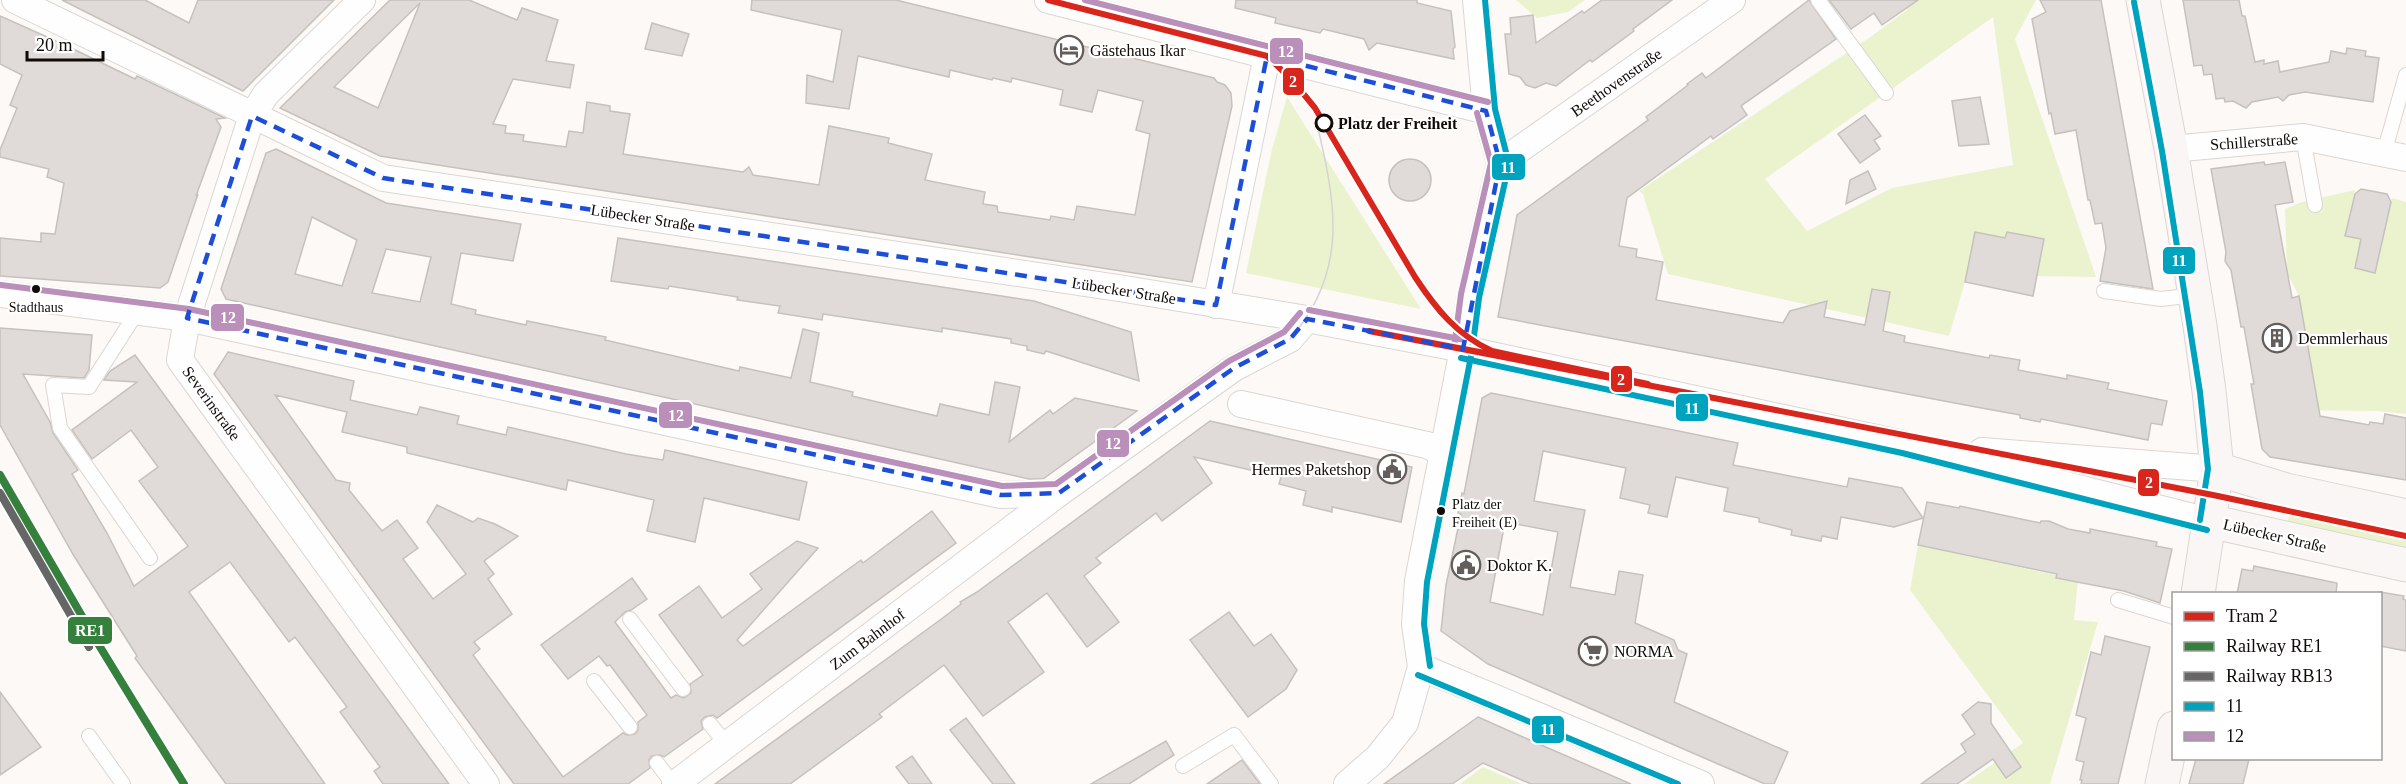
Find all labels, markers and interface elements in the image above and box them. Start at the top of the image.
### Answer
scale bar [27,24,104,62]
hotel icon: Gästehaus Ikar [1053,34,1085,66]
text: 20 m [36,35,73,55]
line badge: 12 [1269,37,1304,65]
place label: Gästehaus Ikar [1090,42,1186,59]
text: 12 [1278,43,1294,60]
street label: Beethovenstraße [1568,45,1665,120]
line badge: 2 [1282,67,1305,96]
text: 2 [1289,73,1297,90]
marker: Platz der Freiheit [1315,114,1333,132]
place label: Platz der Freiheit [1338,115,1458,132]
street label: Schillerstraße [2210,130,2299,153]
line badge: 11 [1491,153,1526,181]
text: 11 [1500,159,1516,176]
street label: Lübecker Straße [590,201,696,234]
line badge: 11 [2162,246,2196,275]
text: 11 [2171,252,2187,269]
street label: Lübecker Straße [1071,274,1177,307]
marker: Stadthaus [30,283,42,295]
place label: Stadthaus [9,300,63,315]
line badge: 12 [210,303,245,332]
text: 12 [220,309,236,326]
building icon: Demmlerhaus [2261,322,2293,354]
place label: Demmlerhaus [2298,330,2388,347]
street label: Severinstraße [179,363,244,444]
line badge: 2 [1610,365,1633,393]
text: 2 [1617,371,1625,388]
line badge: 11 [1675,393,1709,422]
text: 11 [1684,400,1700,417]
line badge: 12 [658,401,693,429]
text: 12 [668,407,684,424]
line badge: 12 [1096,429,1130,458]
text: 12 [1105,435,1121,452]
public building icon: Hermes Paketshop [1376,453,1408,485]
place label: Hermes Paketshop [1251,461,1371,479]
line badge: 2 [2137,468,2160,497]
text: 2 [2145,474,2153,491]
place label: Platz der Freiheit (E) [1452,497,1517,531]
marker: Platz der Freiheit (E) [1435,505,1447,517]
street label: Lübecker Straße [2222,515,2328,556]
public building icon: Doktor K. [1450,549,1482,581]
place label: Doktor K. [1487,557,1552,574]
legend [2172,592,2382,760]
street label: Zum Bahnhof [827,605,909,673]
text: Tram 2 [2226,606,2278,626]
line badge: RE1 [67,616,113,645]
text: RE1 [75,622,105,639]
supermarket icon: NORMA [1577,635,1609,667]
text: Railway RE1 [2226,636,2323,656]
place label: NORMA [1614,643,1674,660]
text: Railway RB13 [2226,666,2333,686]
text: 11 [2226,696,2243,716]
line badge: 11 [1531,715,1565,744]
text: 11 [1540,721,1556,738]
text: 12 [2226,726,2244,746]

